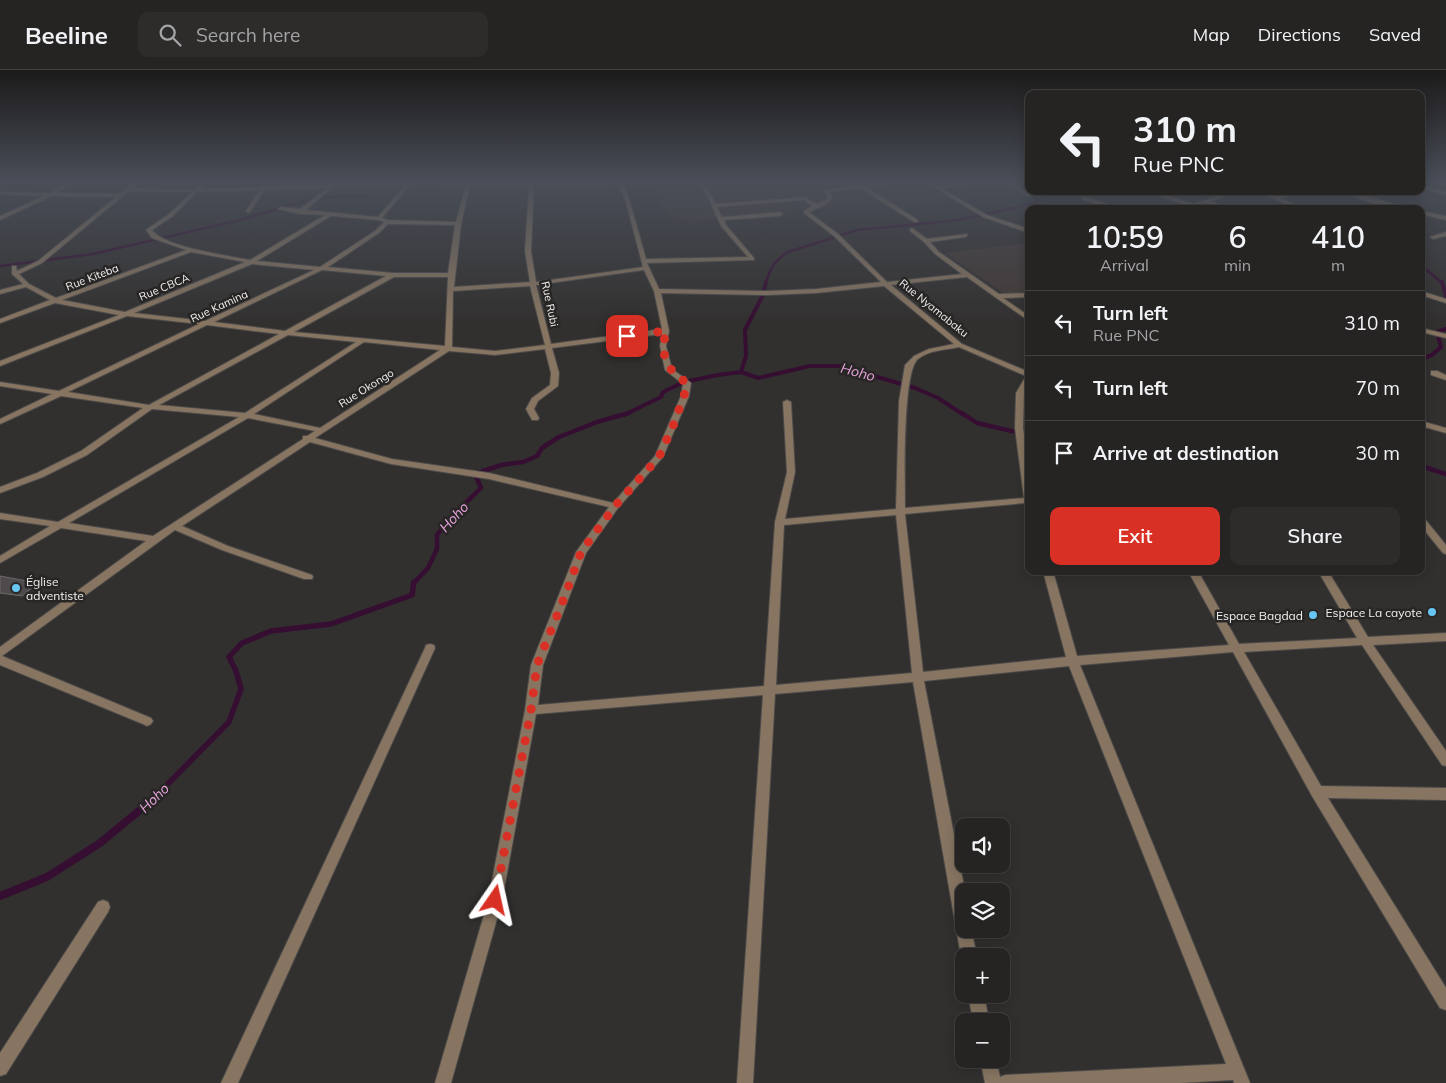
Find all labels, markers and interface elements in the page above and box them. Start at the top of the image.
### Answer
search box [138,12,488,57]
text: Beeline [25,20,108,50]
icon: search [156,21,184,49]
text: Search here [196,23,300,47]
text: Map [1193,23,1230,46]
text: Directions [1258,23,1341,46]
text: Saved [1369,23,1421,46]
text: 310 m [1133,107,1237,151]
icon: left [1050,110,1115,175]
text: Rue PNC [1133,150,1224,178]
text: 10:59 [1085,218,1164,256]
text: 6 [1229,218,1247,256]
text: 410 [1311,218,1365,256]
text: Arrival [1100,255,1149,275]
text: min [1224,255,1251,275]
text: m [1331,255,1345,275]
street label: Rue Kiteba [64,261,120,293]
street label: Rue CBCA [137,270,191,304]
street label: Rue Nyamabaku [897,276,971,340]
street label: Rue Rubi [538,280,562,328]
street label: Rue Kamina [188,287,250,325]
text: Turn left [1093,301,1168,325]
icon: left [1050,309,1078,337]
text: 310 m [1344,311,1400,335]
pin [606,315,648,357]
icon: arrive [613,322,641,350]
text: Rue PNC [1093,325,1160,345]
water label: Hoho [839,359,877,385]
street label: Rue Okongo [336,366,396,410]
icon: left [1050,374,1078,402]
text: Turn left [1093,376,1168,400]
text: 70 m [1356,376,1400,400]
icon: arrive [1050,439,1078,467]
text: Arrive at destination [1093,441,1279,465]
text: 30 m [1356,441,1400,465]
water label: Hoho [436,498,472,536]
button: Exit [1050,507,1220,565]
button: Share [1230,507,1400,565]
place label: Église adventiste [26,574,84,603]
marker: Église adventiste [10,582,22,594]
place label: Espace La cayote [1326,605,1422,620]
marker: Espace La cayote [1426,606,1438,618]
place label: Espace Bagdad [1216,608,1303,623]
marker: Espace Bagdad [1307,609,1319,621]
water label: Hoho [135,779,173,817]
map controls [955,818,1010,1068]
button: sound [955,818,1010,873]
position arrow [468,873,520,925]
button: layers [955,883,1010,938]
button: + [955,948,1010,1003]
button: − [955,1013,1010,1068]

